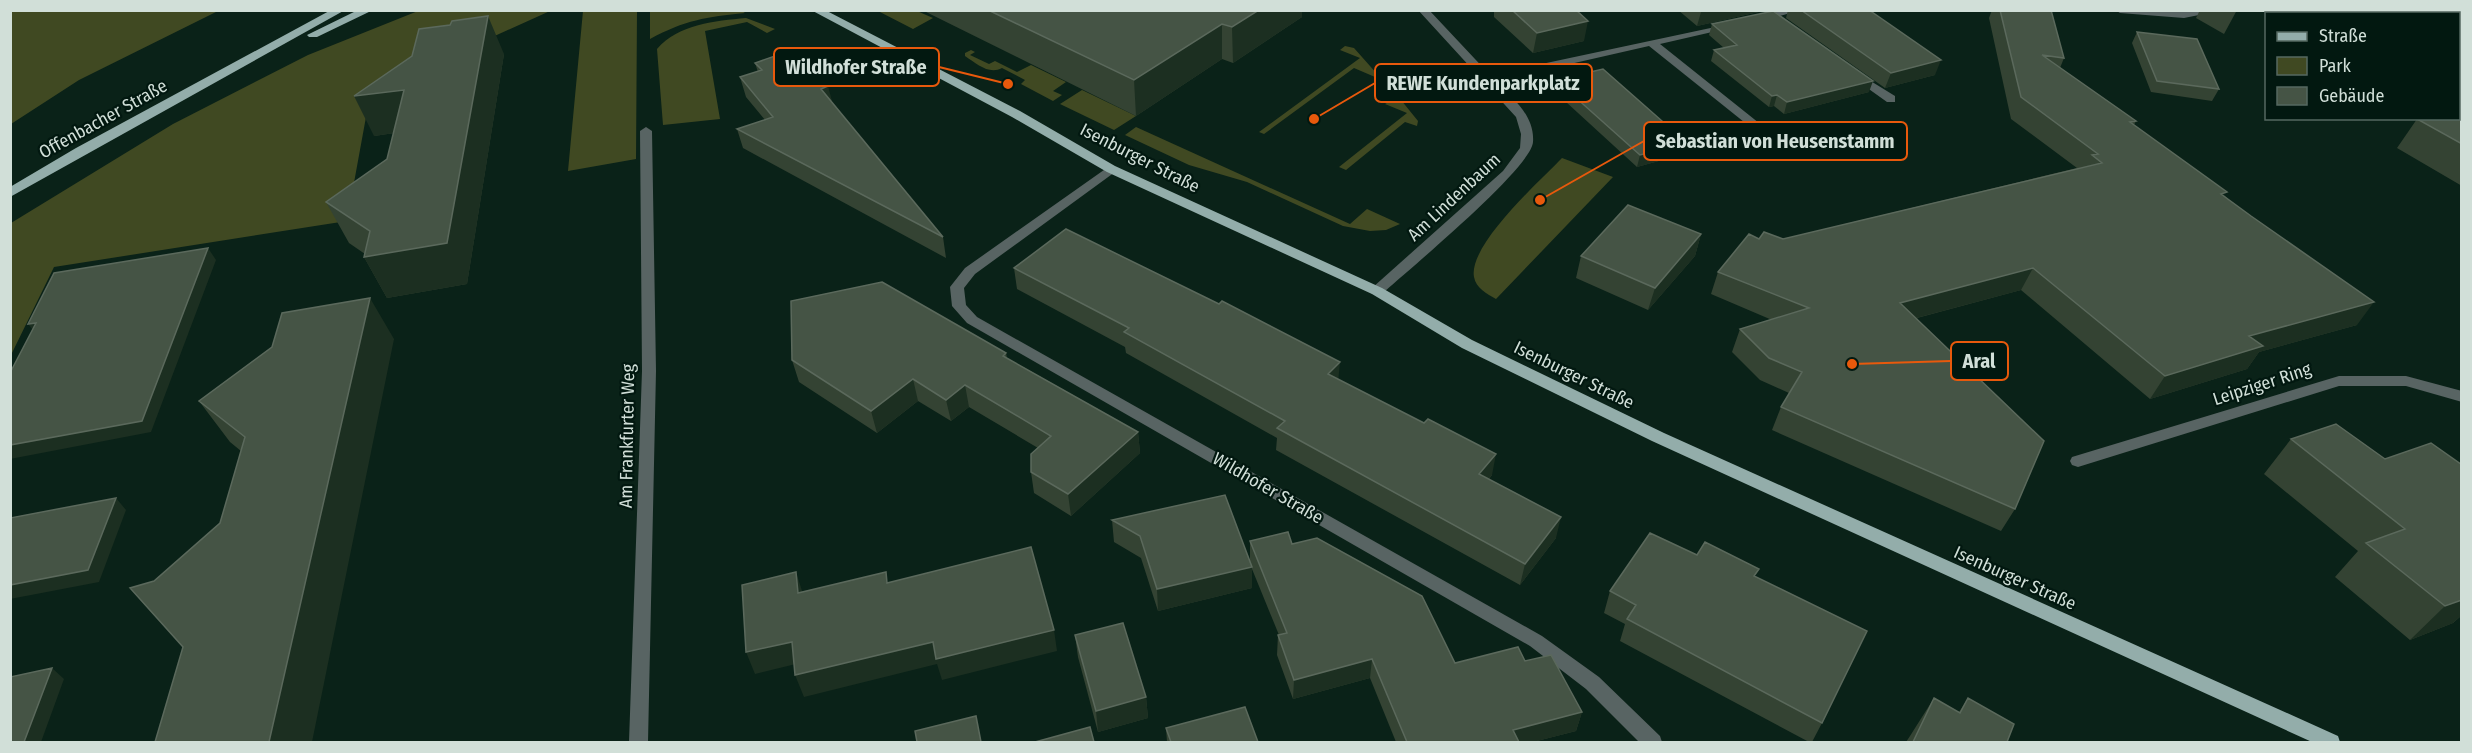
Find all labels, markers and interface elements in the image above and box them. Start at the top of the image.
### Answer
legend [2265,12,2460,120]
text: Straße [2319,25,2367,47]
callout: Wildhofer Straße [774,48,939,86]
text: Wildhofer Straße [785,55,927,79]
text: Park [2319,55,2352,77]
callout: REWE Kundenparkplatz [1375,64,1592,102]
text: REWE Kundenparkplatz [1386,71,1580,95]
street label: Offenbacher Straße [35,75,171,163]
text: Gebäude [2319,85,2385,107]
street label: Isenburger Straße [1077,118,1204,198]
callout: Sebastian von Heusenstamm [1644,122,1907,160]
text: Sebastian von Heusenstamm [1655,129,1895,153]
street label: Am Lindenbaum [1403,148,1505,246]
street label: Isenburger Straße [1510,336,1638,414]
callout: Aral [1951,342,2008,380]
text: Aral [1962,349,1996,373]
street label: Leipziger Ring [2210,358,2314,410]
street label: Am Frankfurter Weg [615,363,639,508]
street label: Wildhofer Straße [1209,447,1327,529]
street label: Isenburger Straße [1951,541,2080,615]

